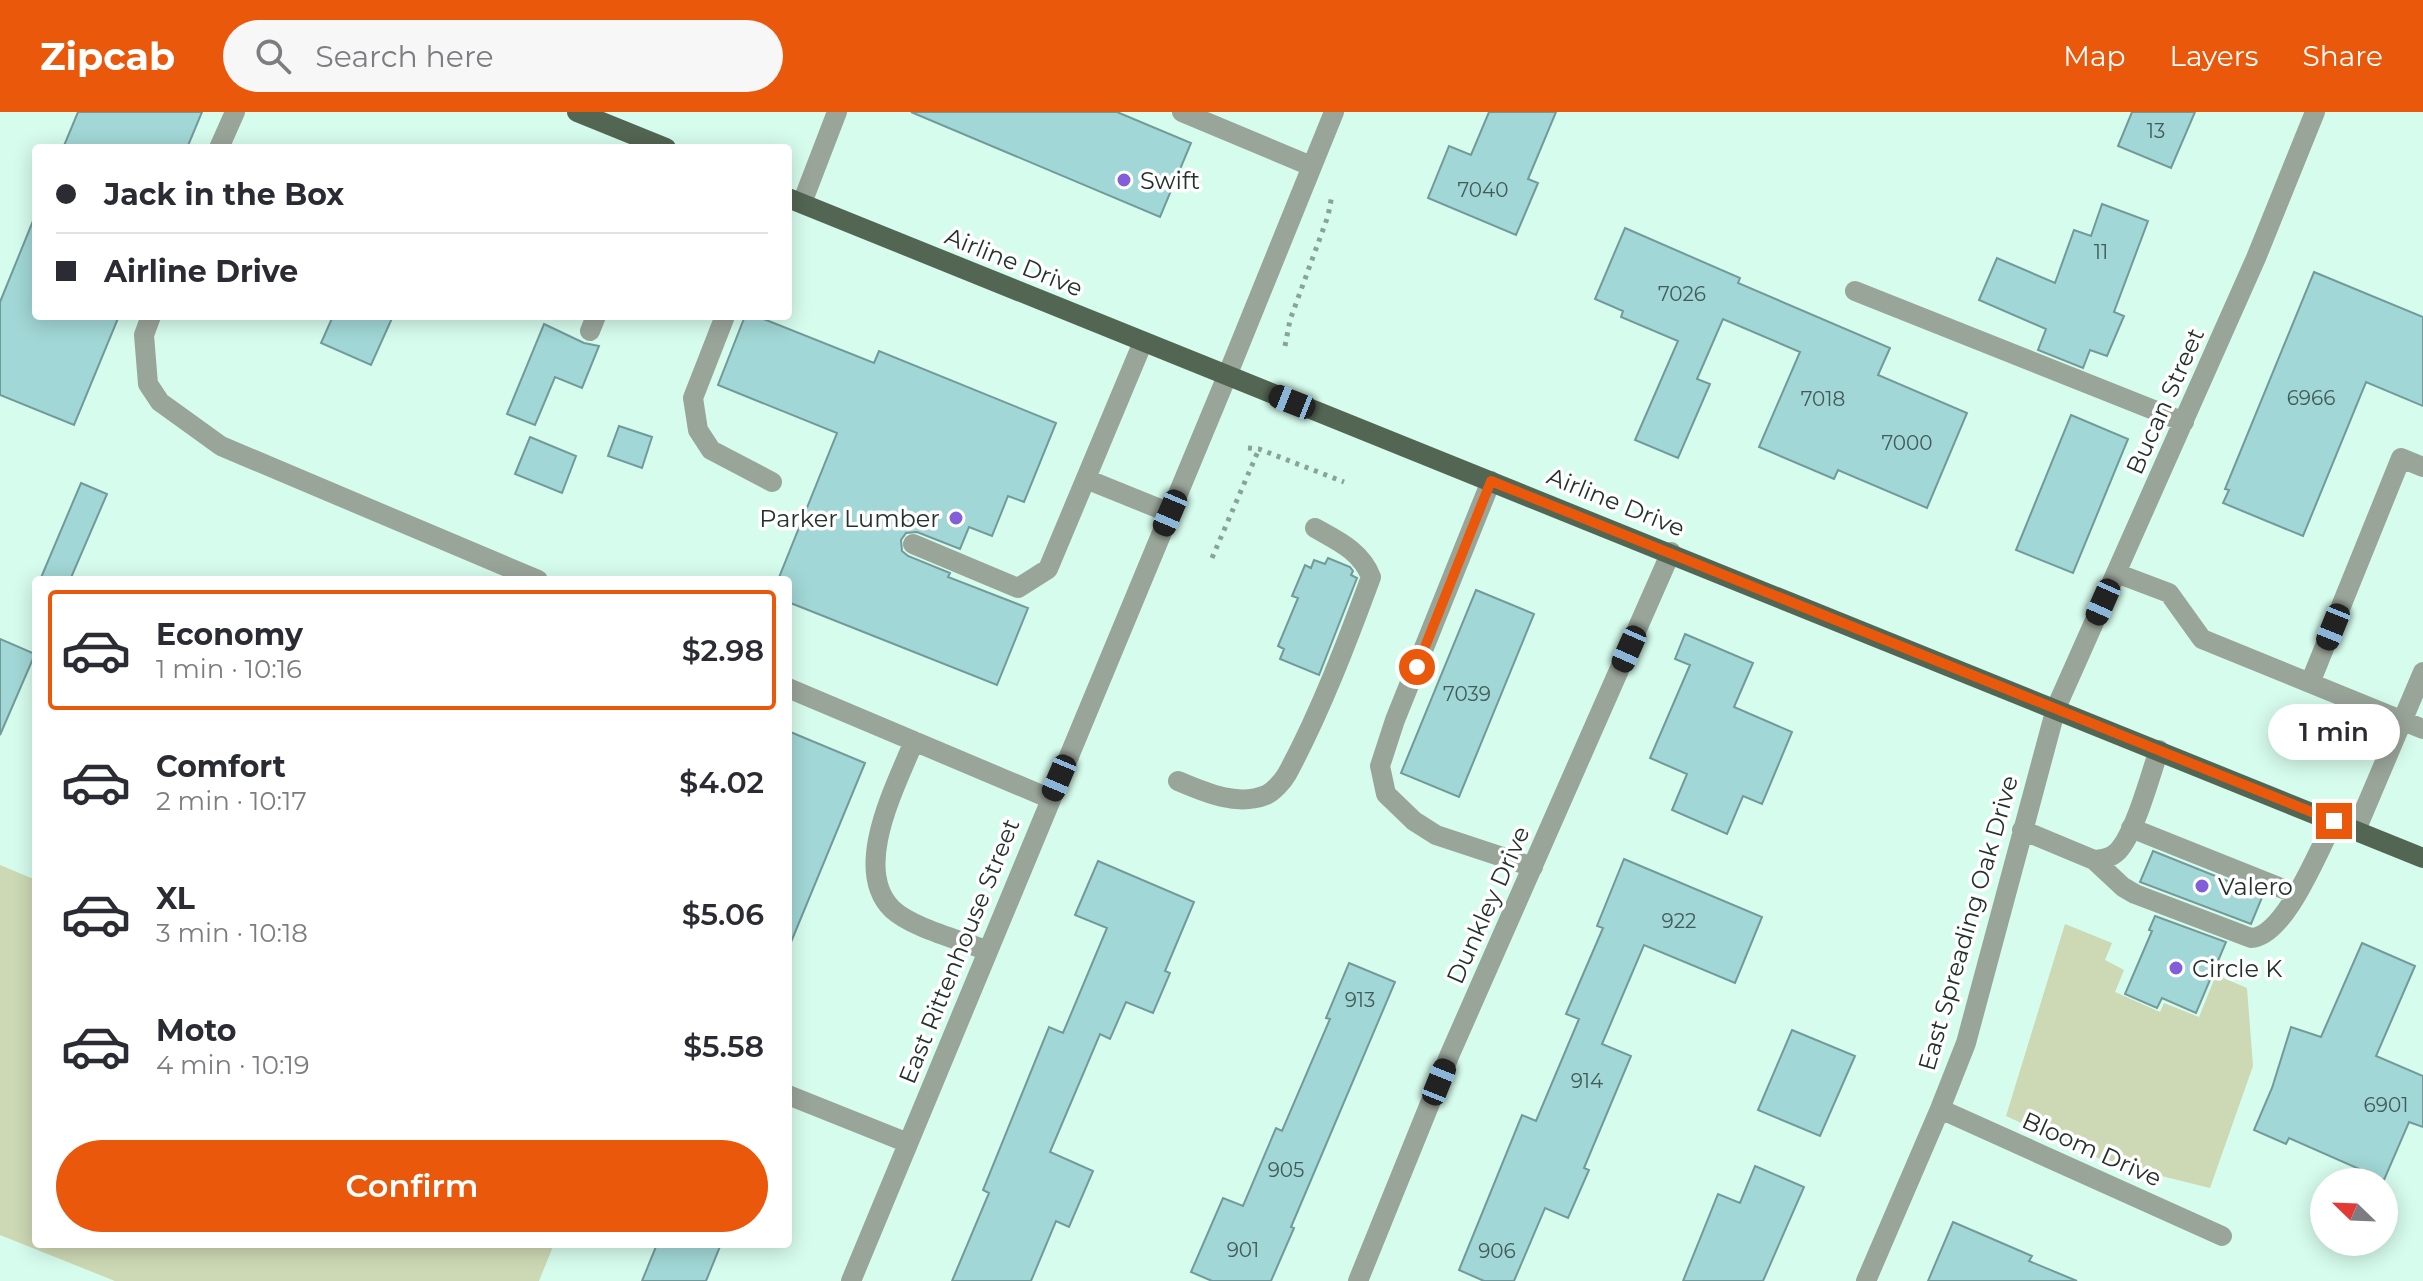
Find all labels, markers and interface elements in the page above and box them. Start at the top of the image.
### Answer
search box [223,20,783,92]
text: Zipcab [40,33,175,80]
icon: search [251,34,295,78]
text: Search here [315,38,494,75]
text: Map [2063,39,2126,73]
text: Layers [2170,39,2259,73]
text: Share [2303,39,2383,73]
house number: 13 [2147,119,2165,143]
place label: Swift [1140,166,1200,195]
marker: Swift [1115,171,1133,189]
text: Jack in the Box [104,176,344,213]
house number: 7040 [1457,178,1509,202]
street label: Airline Drive [941,221,1087,303]
house number: 11 [2094,240,2108,264]
text: Airline Drive [104,253,298,290]
house number: 7026 [1658,282,1706,306]
street label: Bucan Street [2120,323,2210,479]
car [1265,382,1319,422]
house number: 6966 [2287,386,2335,410]
house number: 7018 [1801,387,1845,411]
house number: 7000 [1881,431,1933,455]
street label: Airline Drive [1543,461,1689,543]
car [1150,486,1190,540]
place label: Parker Lumber [759,504,940,533]
marker: Parker Lumber [947,509,965,527]
car [2082,575,2124,629]
car [2313,600,2353,654]
icon: car [60,614,132,686]
text: Economy [156,616,303,653]
car [1608,622,1650,676]
text: $2.98 [682,632,764,669]
route start [1399,649,1435,685]
text: 1 min · 10:16 [156,653,302,685]
house number: 7039 [1443,682,1491,706]
callout: 1 min [2268,705,2400,761]
text: 1 min [2299,716,2369,748]
icon: car [60,746,132,818]
text: Comfort [156,748,286,785]
car [1039,751,1079,805]
text: $4.02 [679,764,764,801]
street label: East Spreading Oak Drive [1912,772,2024,1074]
text: 2 min · 10:17 [156,785,307,817]
route end [2316,803,2352,839]
street label: East Rittenhouse Street [892,814,1026,1088]
street label: Dunkley Drive [1440,822,1536,988]
place label: Valero [2218,872,2293,901]
marker: Valero [2193,877,2211,895]
icon: car [60,878,132,950]
text: XL [156,880,195,917]
text: $5.06 [682,896,764,933]
house number: 922 [1662,909,1696,933]
text: 3 min · 10:18 [156,917,308,949]
place label: Circle K [2192,954,2282,983]
marker: Circle K [2167,959,2185,977]
house number: 913 [1345,988,1375,1012]
icon: car [60,1010,132,1082]
text: Moto [156,1012,237,1049]
text: $5.58 [683,1028,764,1065]
text: 4 min · 10:19 [156,1049,310,1081]
car [1419,1055,1459,1109]
house number: 914 [1571,1069,1603,1093]
house number: 6901 [2364,1093,2408,1117]
street label: Bloom Drive [2018,1105,2166,1193]
button: Confirm [56,1140,768,1232]
house number: 905 [1268,1158,1304,1182]
north arrow [2310,1168,2398,1256]
map controls [2310,1168,2398,1256]
house number: 901 [1227,1238,1259,1262]
house number: 906 [1478,1239,1516,1263]

